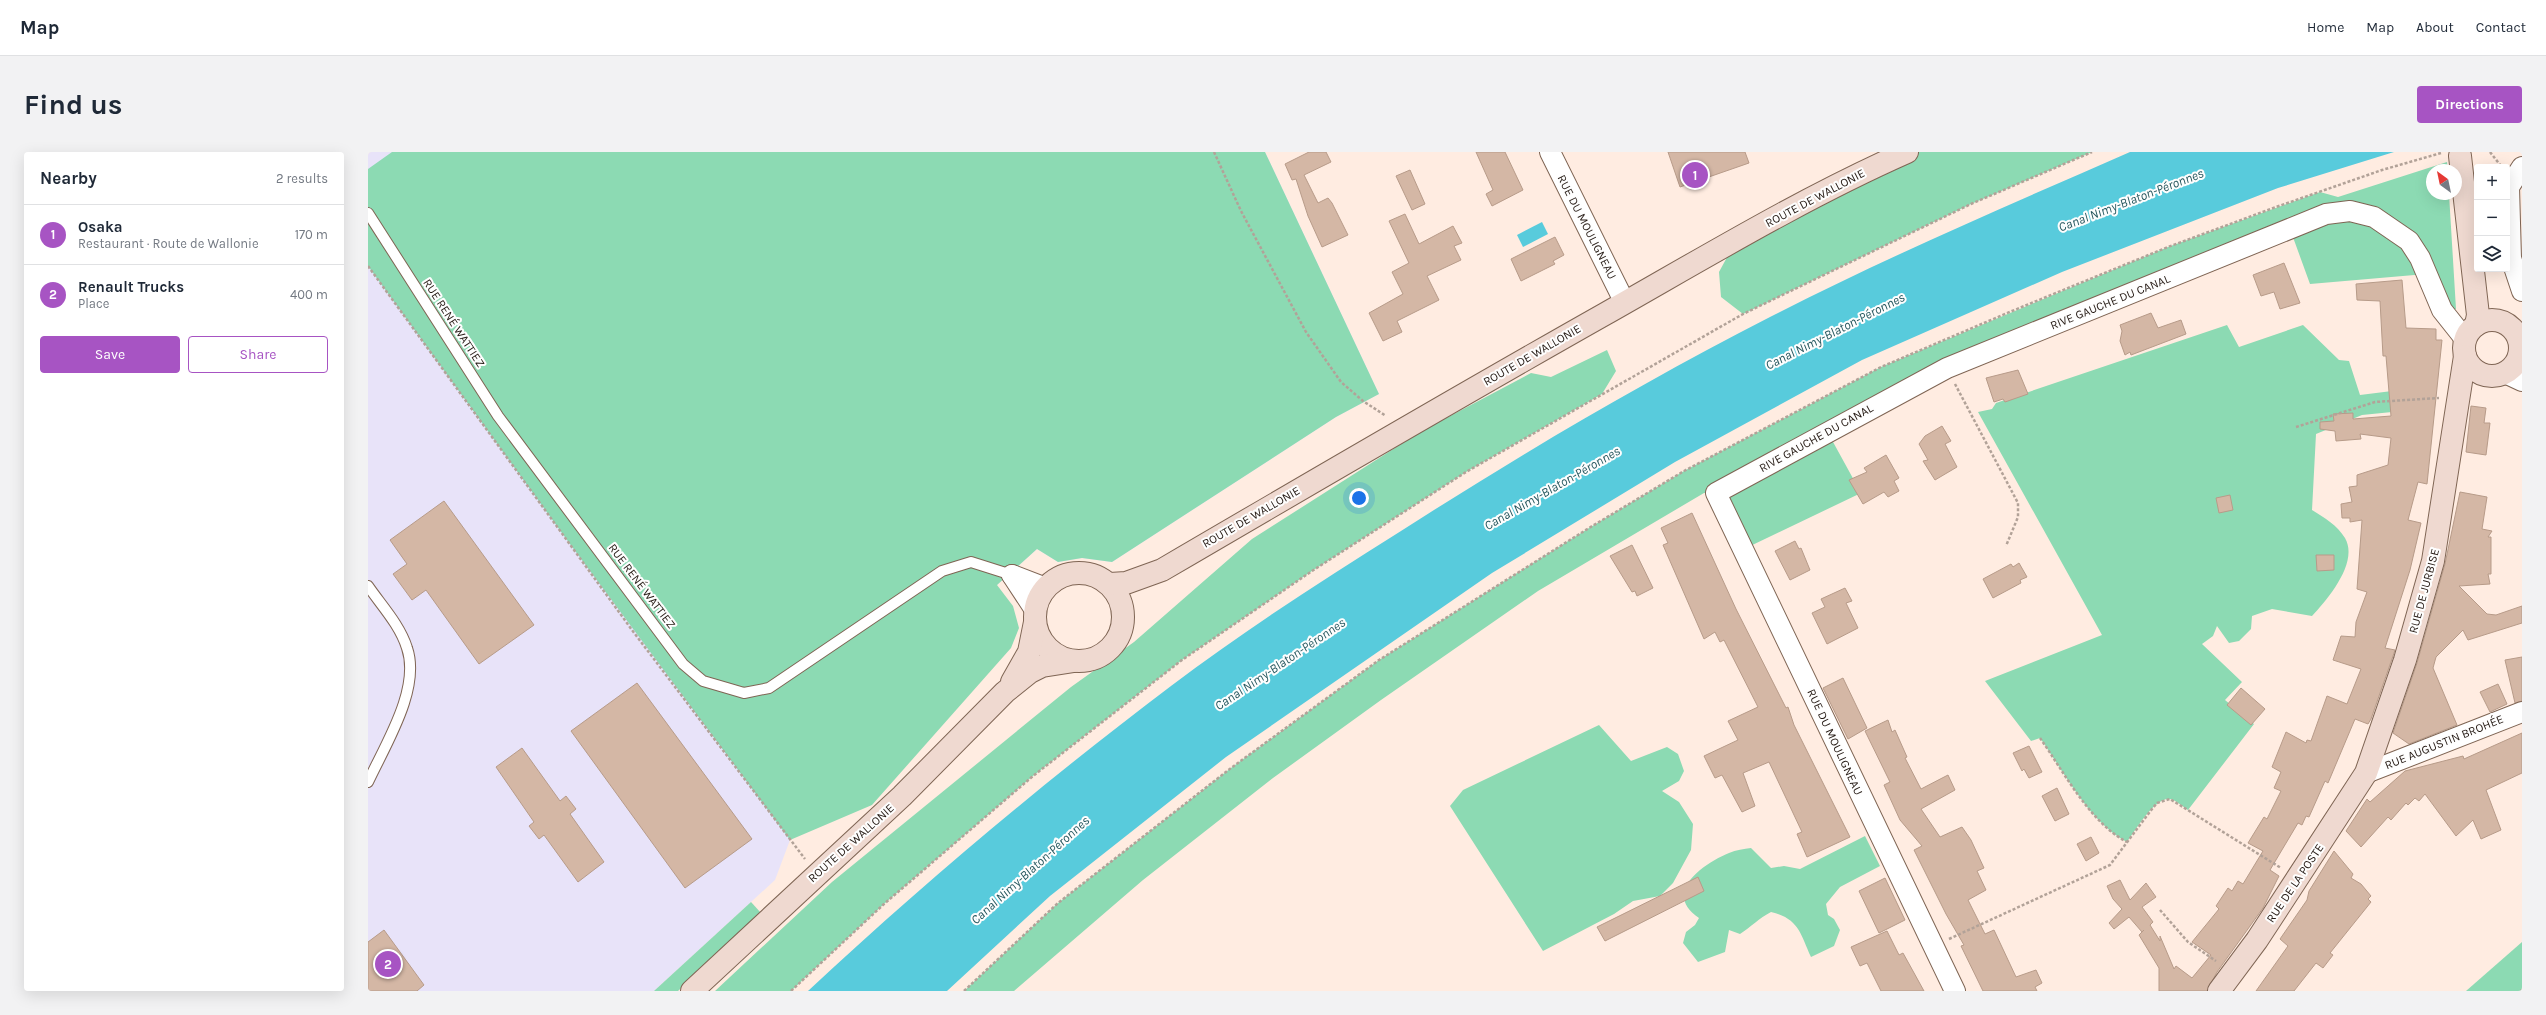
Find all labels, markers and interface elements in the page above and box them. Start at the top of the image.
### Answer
text: Map [20,17,59,39]
text: Home [2307,19,2344,36]
text: Map [2366,19,2394,36]
text: About [2416,19,2454,36]
text: Contact [2476,19,2526,36]
button: Directions [2417,86,2522,123]
text: Find us [24,88,123,121]
pin: 1 [1682,160,1708,190]
north arrow [2426,164,2462,200]
map controls [2474,164,2510,272]
button: + [2474,164,2510,200]
water label: Canal Nimy-Blaton-Péronnes [2056,165,2206,235]
street label: ROUTE DE WALLONIE [1763,166,1867,230]
text: Nearby [40,168,97,188]
text: 2 results [276,171,328,186]
street label: RUE DU MOULIGNEAU [1555,172,1619,282]
button: − [2474,200,2510,236]
text: Osaka [78,218,123,236]
text: 1 [51,227,55,242]
text: 170 m [295,227,328,242]
text: Restaurant · Route de Wallonie [78,236,259,251]
button: layers [2474,236,2510,272]
street label: RIVE GAUCHE DU CANAL [2048,271,2172,332]
street label: RUE RENÉ WATTIEZ [420,276,489,370]
text: Renault Trucks [78,278,184,296]
text: 2 [49,287,57,302]
text: 400 m [290,287,328,302]
water label: Canal Nimy-Blaton-Péronnes [1763,289,1907,373]
text: Place [78,296,109,311]
street label: ROUTE DE WALLONIE [1481,321,1583,389]
button: Save [40,336,180,373]
button: Share [188,336,328,373]
street label: RIVE GAUCHE DU CANAL [1757,401,1876,475]
water label: Canal Nimy-Blaton-Péronnes [1481,443,1623,533]
street label: ROUTE DE WALLONIE [1200,483,1302,551]
your location [1349,488,1369,508]
street label: RUE RENÉ WATTIEZ [606,540,679,631]
street label: RUE DE JURBISE [2406,547,2442,635]
water label: Canal Nimy-Blaton-Péronnes [1212,615,1348,713]
street label: RUE DU MOULIGNEAU [1804,687,1866,797]
street label: RUE AUGUSTIN BROHÉE [2382,711,2505,772]
street label: ROUTE DE WALLONIE [805,801,897,885]
water label: Canal Nimy-Blaton-Péronnes [968,813,1092,927]
street label: RUE DE LA POSTE [2263,841,2327,925]
pin: 2 [375,949,401,979]

